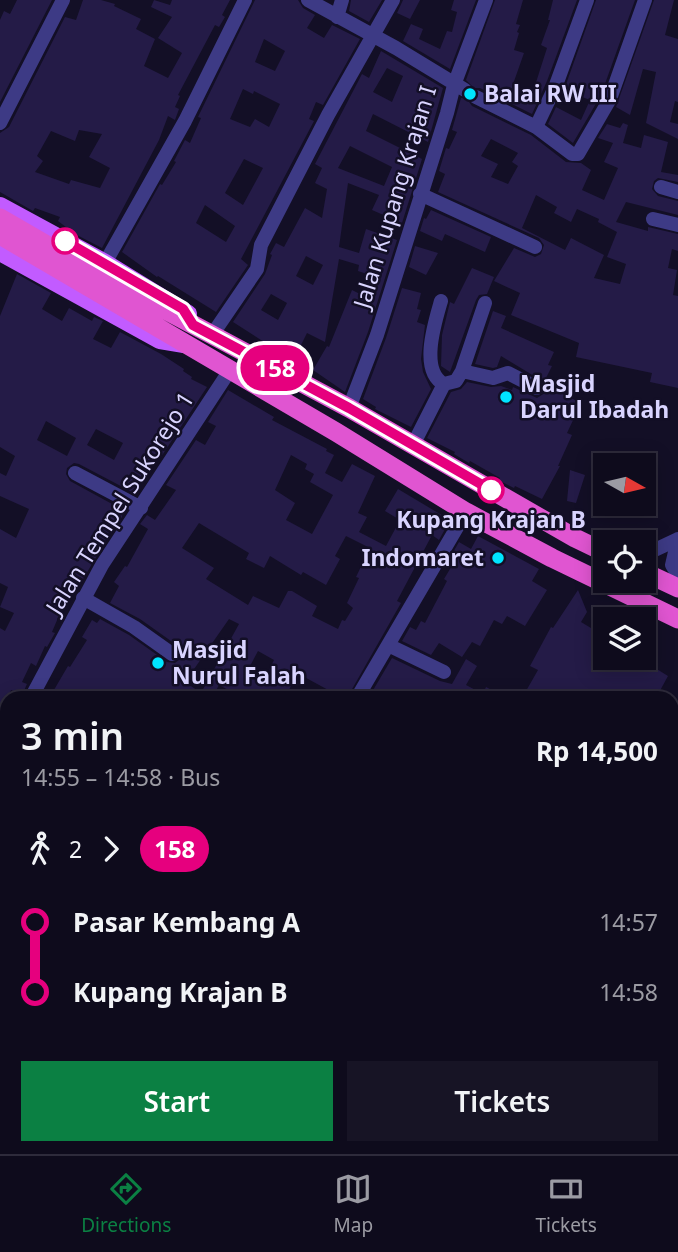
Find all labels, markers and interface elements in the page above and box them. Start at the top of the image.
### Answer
place label: Balai RW III [484,77,617,109]
street label: Jalan Kupang Krajan I [344,82,443,314]
marker: Balai RW III [462,86,478,102]
unlabelled marker [52,228,78,254]
line badge: 158 [235,345,315,391]
text: 158 [254,351,296,384]
place label: Masjid Darul Ibadah [520,367,669,425]
street label: Jalan Tempel Sukorejo 1 [36,385,201,622]
marker: Masjid Darul Ibadah [498,389,514,405]
north arrow [593,453,656,516]
map controls [593,453,656,670]
marker: Kupang Krajan B [478,477,504,503]
place label: Kupang Krajan B [396,503,586,535]
button: locate [593,530,656,593]
place label: Indomaret [361,541,484,573]
marker: Indomaret [490,550,506,566]
button: layers [593,607,656,670]
place label: Masjid Nurul Falah [172,633,306,691]
marker: Masjid Nurul Falah [150,655,166,671]
text: 3 min [21,709,124,761]
text: Rp 14,500 [536,733,658,769]
text: 14:55 – 14:58 · Bus [21,761,220,793]
icon: walk [21,830,59,868]
icon: forward [92,830,130,868]
text: 158 [154,832,195,865]
text: 2 [69,833,82,865]
text: Pasar Kembang A [73,904,300,940]
text: 14:57 [599,906,658,938]
text: Kupang Krajan B [73,974,287,1010]
text: 14:58 [599,976,658,1008]
button: Start [21,1061,333,1141]
button: Tickets [347,1061,658,1141]
tab: Directions [81,1170,171,1238]
tab: Map [334,1170,373,1238]
tab: Tickets [535,1170,597,1238]

